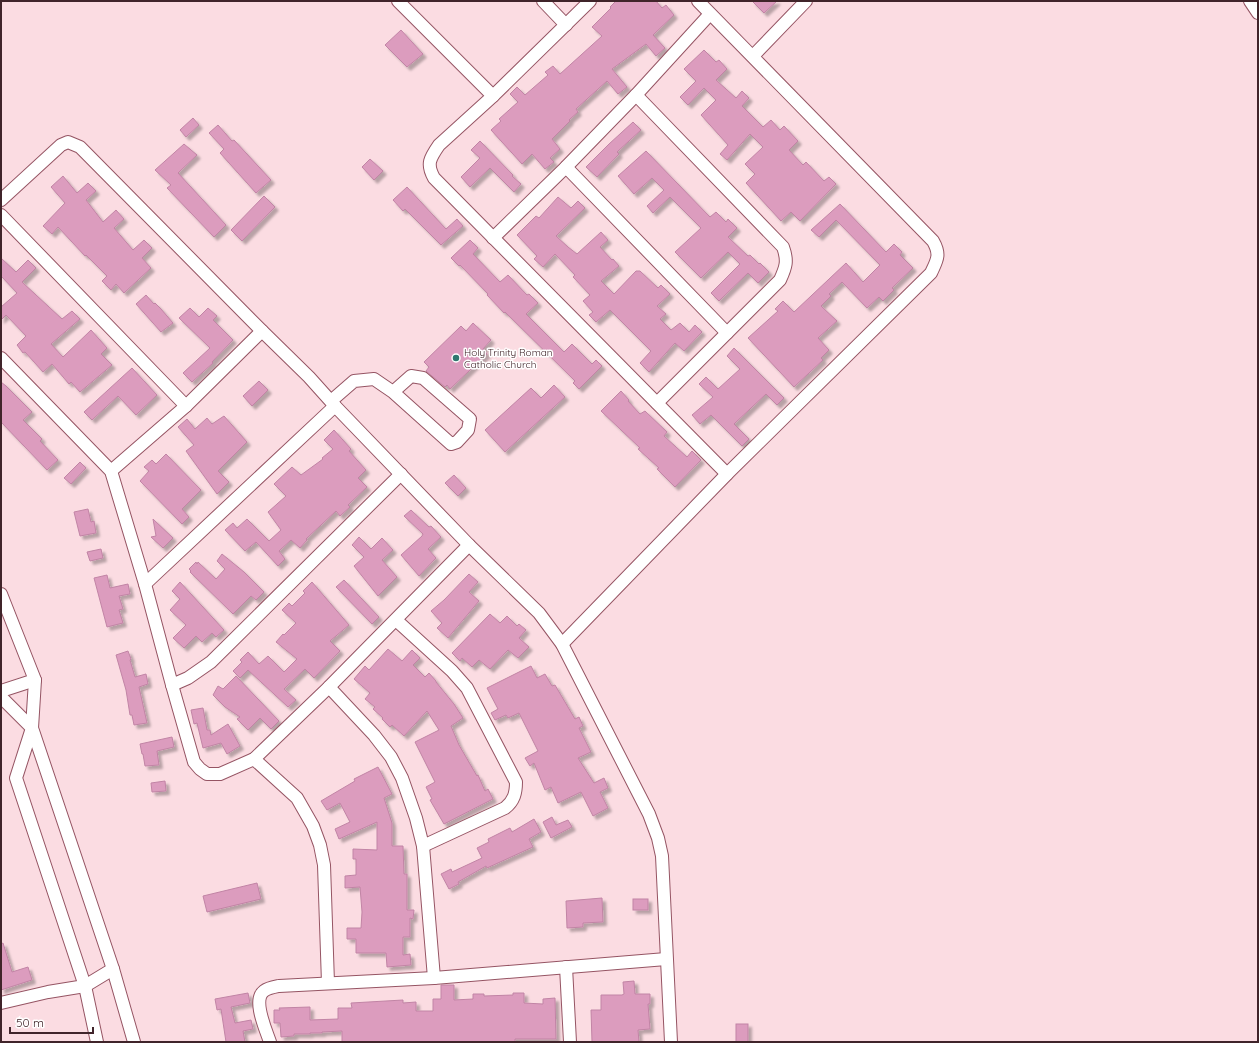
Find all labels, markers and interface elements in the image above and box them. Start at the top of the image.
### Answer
place label: Holy Trinity Roman Catholic Church [464,346,553,371]
marker: Holy Trinity Roman Catholic Church [451,353,461,363]
scale bar [10,1009,93,1035]
text: 50 m [16,1015,44,1030]

